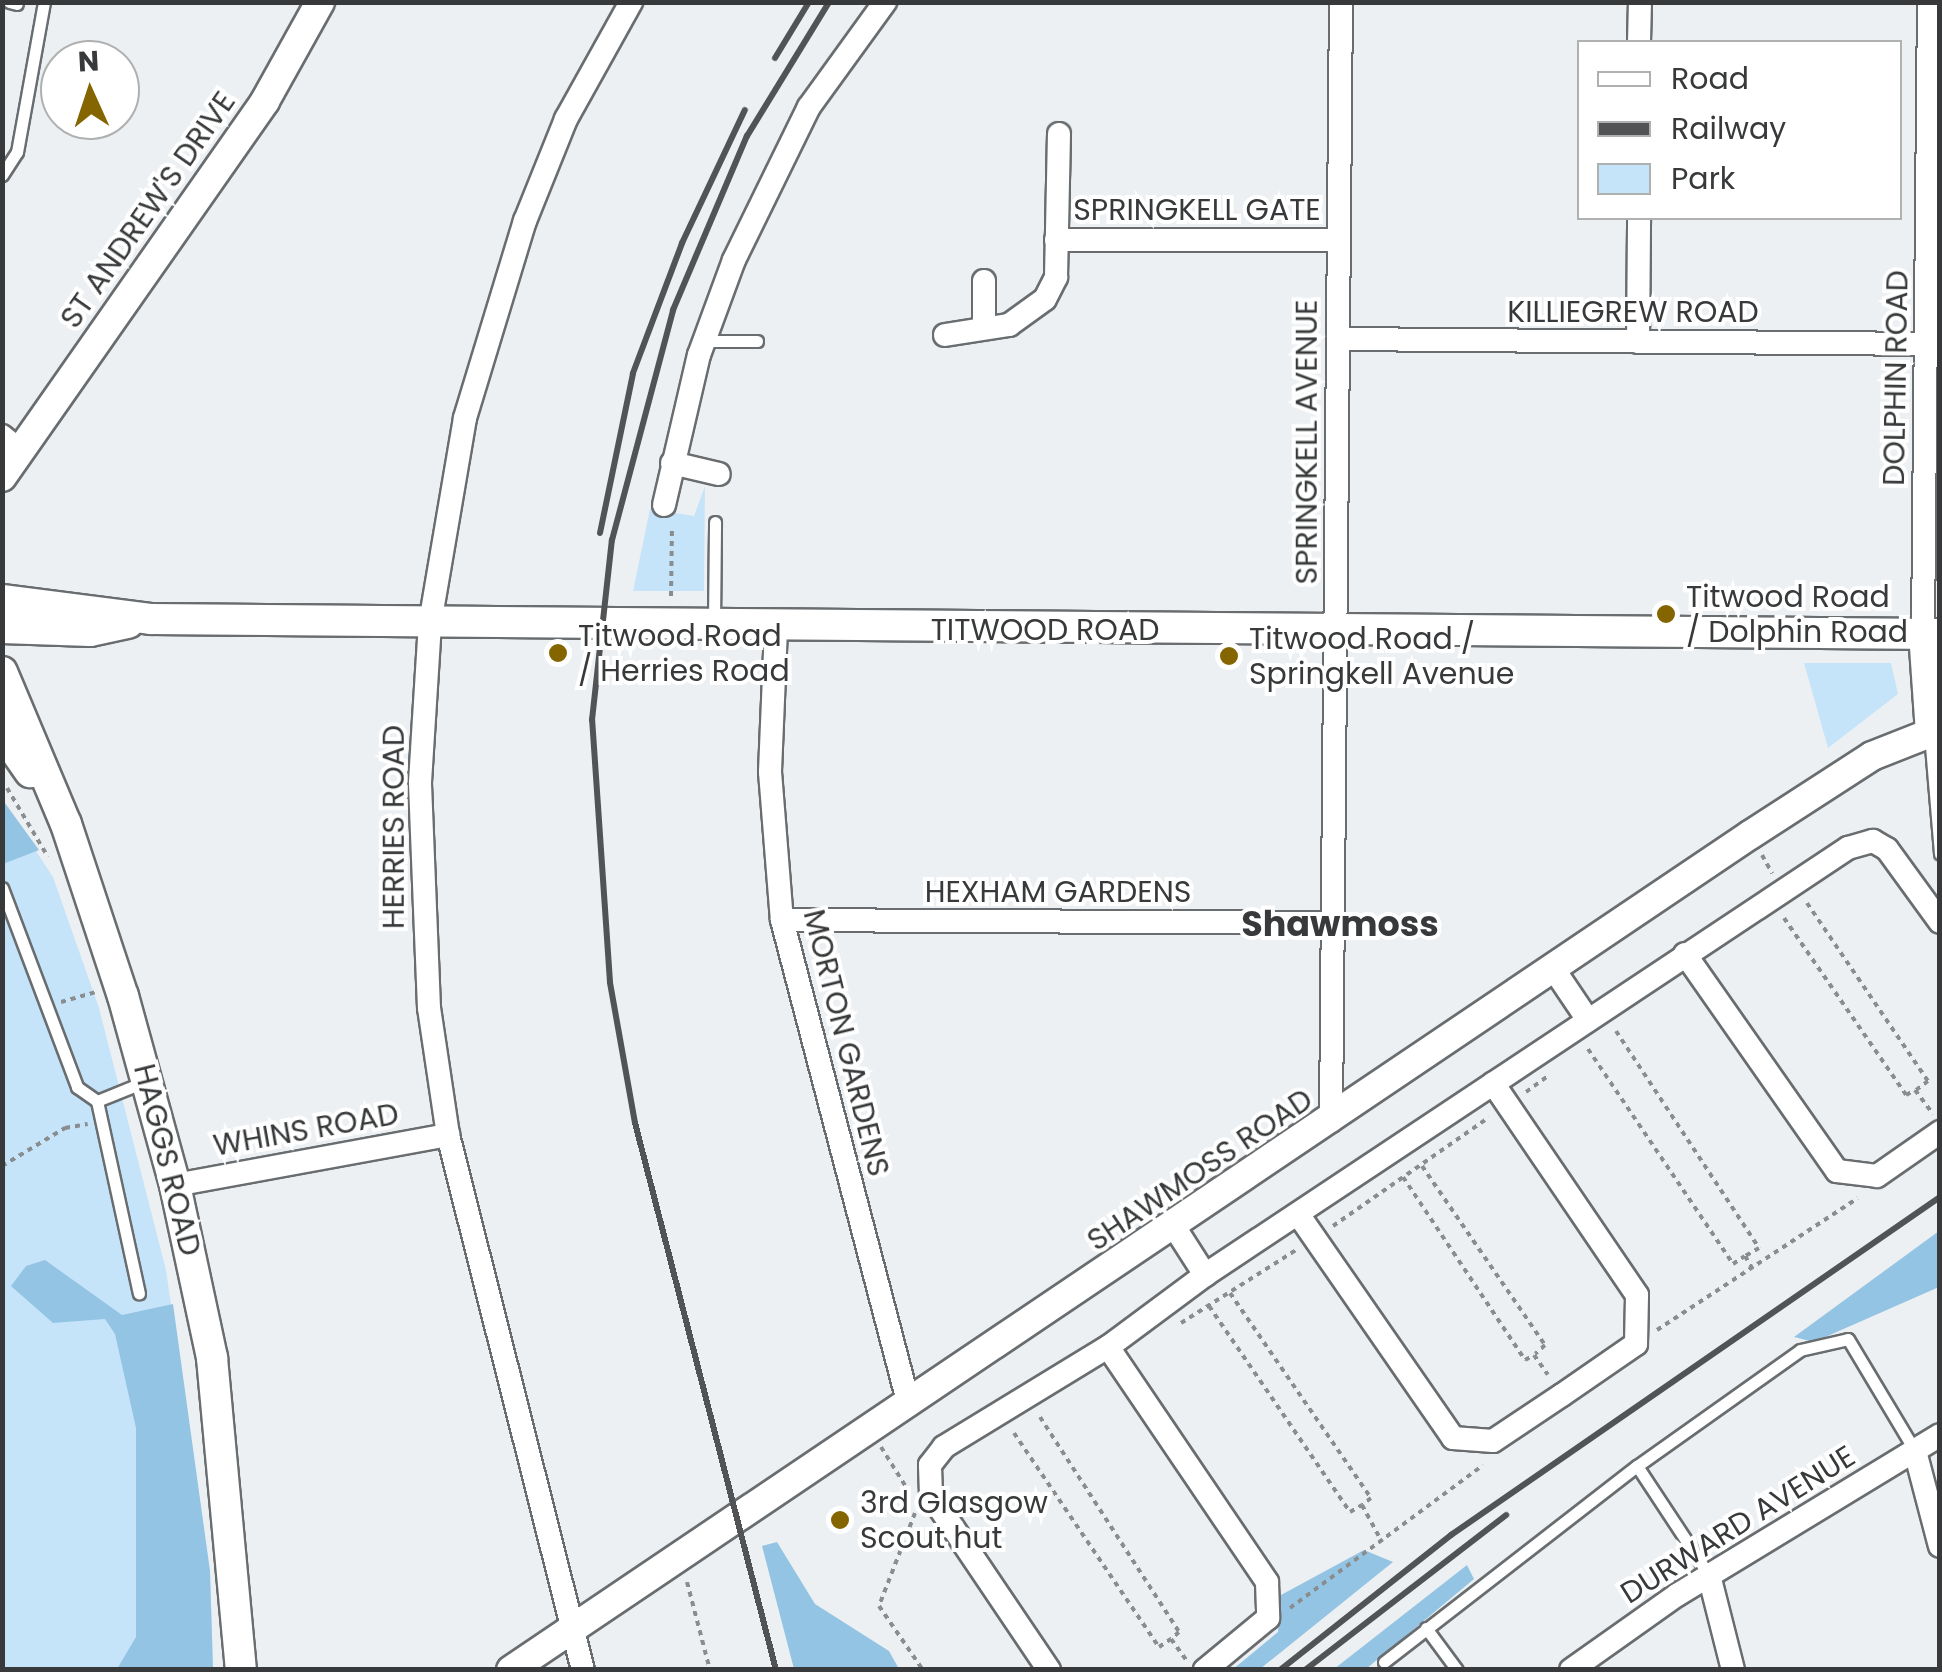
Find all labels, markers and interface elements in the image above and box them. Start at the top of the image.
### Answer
north arrow [40,40,140,140]
legend [1577,40,1902,220]
text: N [77,42,100,82]
text: Road [1671,57,1749,100]
street label: ST ANDREW'S DRIVE [53,85,243,335]
text: Railway [1671,107,1786,150]
text: Park [1671,157,1735,200]
street label: SPRINGKELL GATE [1073,192,1321,228]
street label: DOLPHIN ROAD [1876,270,1916,486]
street label: KILLIEGREW ROAD [1507,294,1759,330]
street label: SPRINGKELL AVENUE [1289,300,1325,584]
place label: Titwood Road / Dolphin Road [1686,579,1908,650]
marker: Titwood Road / Dolphin Road [1655,603,1677,625]
street label: TITWOOD ROAD [931,612,1159,648]
place label: Titwood Road / Herries Road [578,618,790,688]
place label: Titwood Road / Springkell Avenue [1249,621,1514,692]
marker: Titwood Road / Herries Road [547,642,569,664]
marker: Titwood Road / Springkell Avenue [1218,645,1240,667]
street label: HERRIES ROAD [376,725,412,929]
street label: HEXHAM GARDENS [925,874,1191,910]
district label: Shawmoss [1241,903,1439,945]
street label: MORTON GARDENS [795,906,897,1180]
street label: HAGGS ROAD [126,1060,208,1260]
street label: SHAWMOSS ROAD [1081,1081,1319,1259]
street label: WHINS ROAD [211,1096,401,1164]
street label: DURWARD AVENUE [1614,1438,1862,1612]
place label: 3rd Glasgow Scout hut [860,1485,1048,1556]
marker: 3rd Glasgow Scout hut [829,1509,851,1531]

